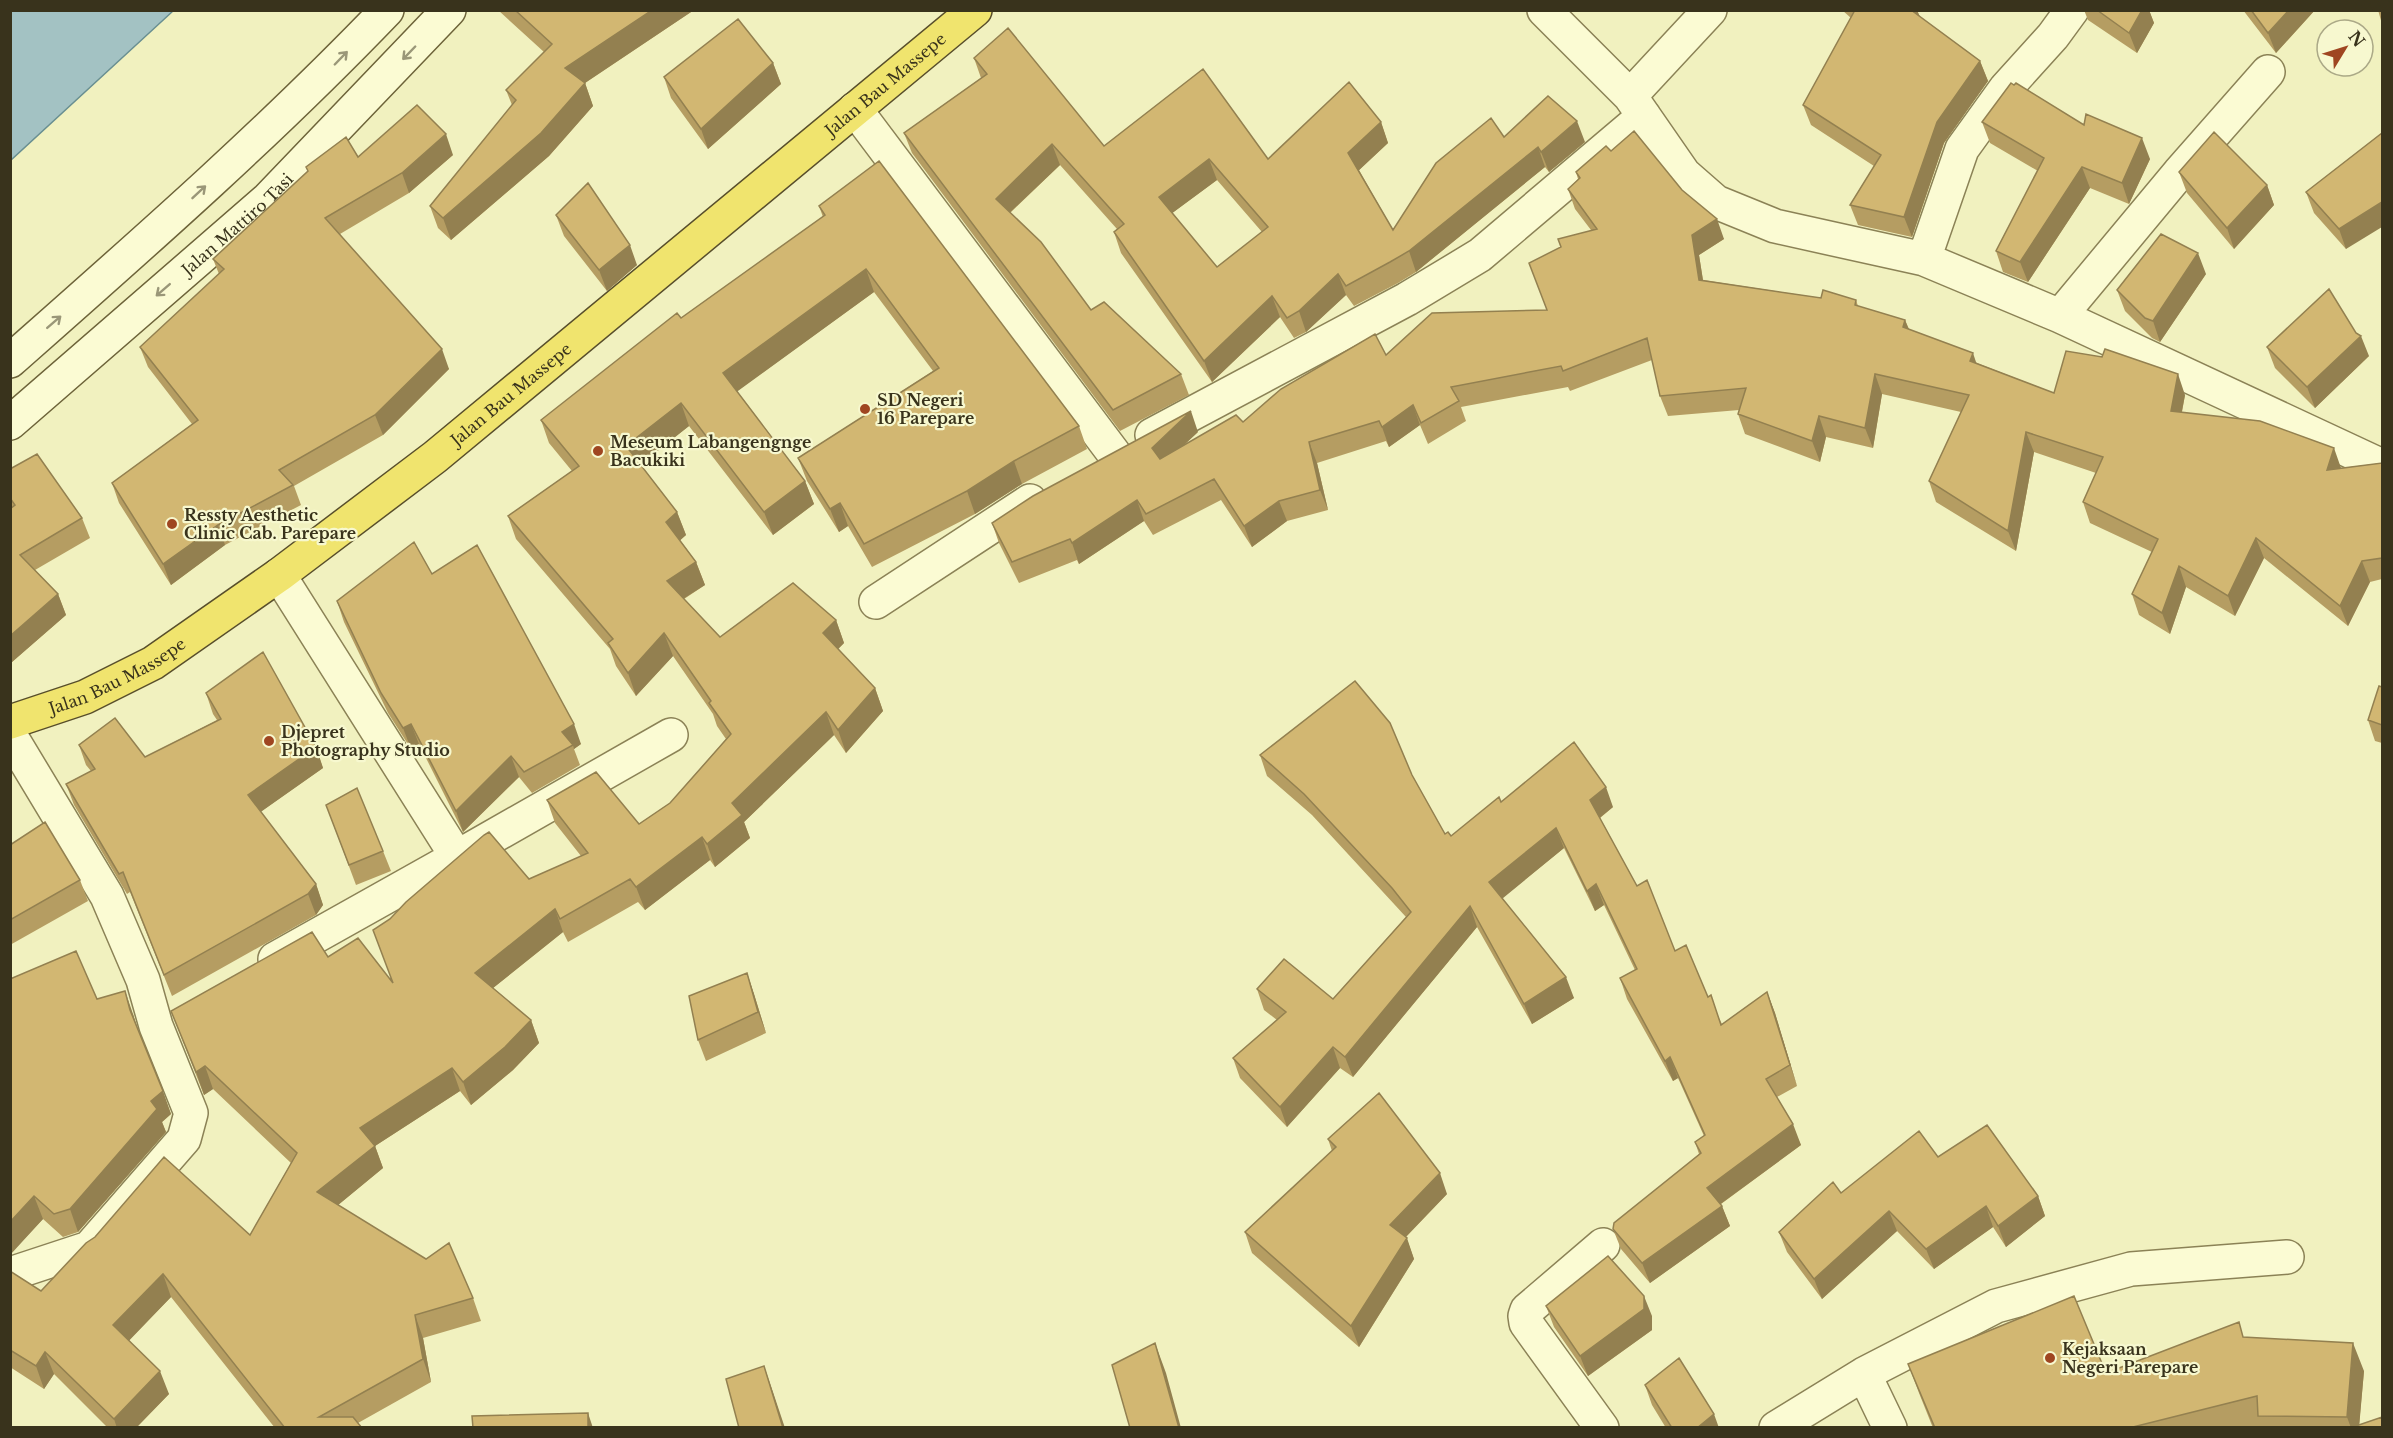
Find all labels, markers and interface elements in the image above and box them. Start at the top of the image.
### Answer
north arrow [2315,18,2375,78]
text: N [2344,27,2369,51]
street label: Jalan Bau Massepe [819,28,950,141]
one-way arrow [401,45,416,60]
one-way arrow [334,51,349,66]
street label: Jalan Mattiro Tasi [176,169,298,281]
one-way arrow [192,185,207,199]
one-way arrow [156,283,171,297]
one-way arrow [46,315,61,329]
street label: Jalan Bau Massepe [445,338,575,451]
place label: SD Negeri 16 Parepare [877,390,974,428]
marker: SD Negeri 16 Parepare [858,402,872,416]
place label: Meseum Labangengnge Bacukiki [610,432,811,470]
marker: Meseum Labangengnge Bacukiki [591,444,605,458]
place label: Ressty Aesthetic Clinic Cab. Parepare [184,505,356,543]
marker: Ressty Aesthetic Clinic Cab. Parepare [165,517,179,531]
street label: Jalan Bau Massepe [44,633,189,719]
place label: Djepret Photography Studio [281,722,450,760]
marker: Djepret Photography Studio [262,734,276,748]
place label: Kejaksaan Negeri Parepare [2062,1339,2198,1377]
marker: Kejaksaan Negeri Parepare [2043,1351,2057,1365]

